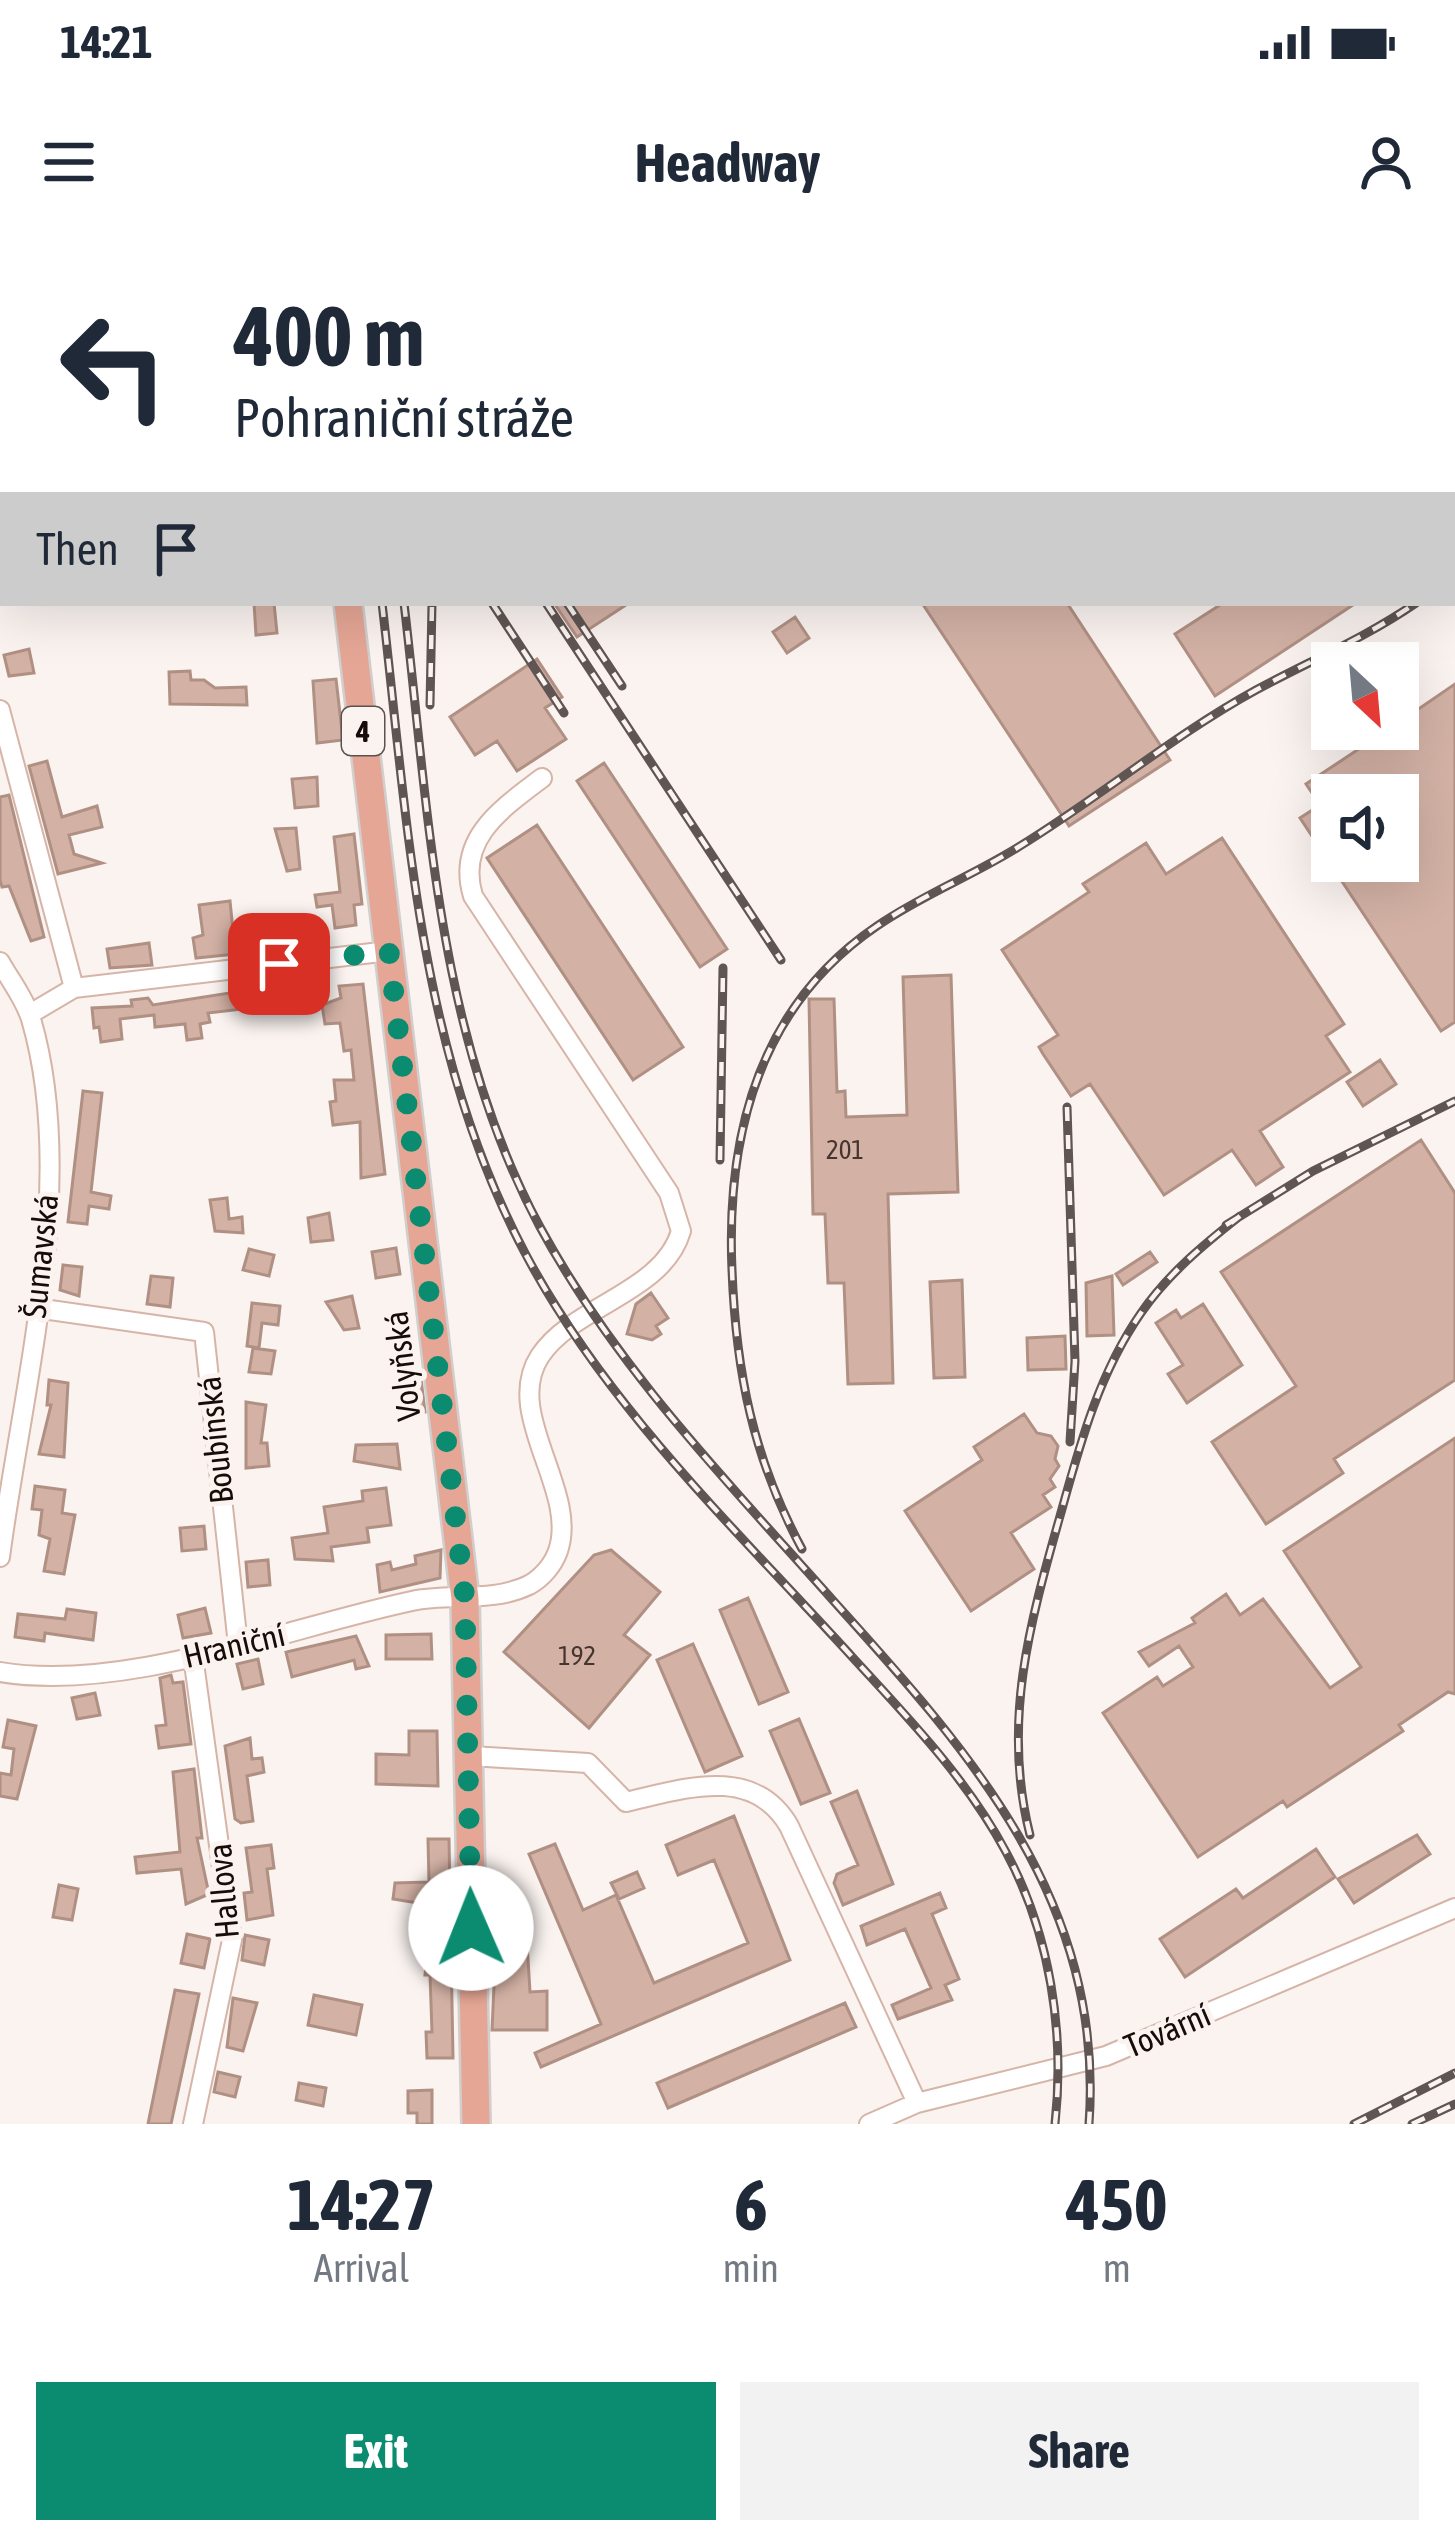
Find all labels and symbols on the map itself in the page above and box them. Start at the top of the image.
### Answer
north arrow [1311,642,1419,750]
road number: 4 [342,707,384,755]
pin [228,913,330,1015]
house number: 201 [826,1134,864,1165]
street label: Šumavská [15,1192,65,1320]
street label: Volyňská [376,1309,428,1423]
street label: Boubínská [189,1374,241,1506]
street label: Hraniční [180,1615,288,1675]
house number: 192 [558,1640,596,1671]
street label: Hallova [200,1842,246,1940]
position arrow [408,1865,534,1991]
street label: Tovární [1118,1995,1216,2065]

